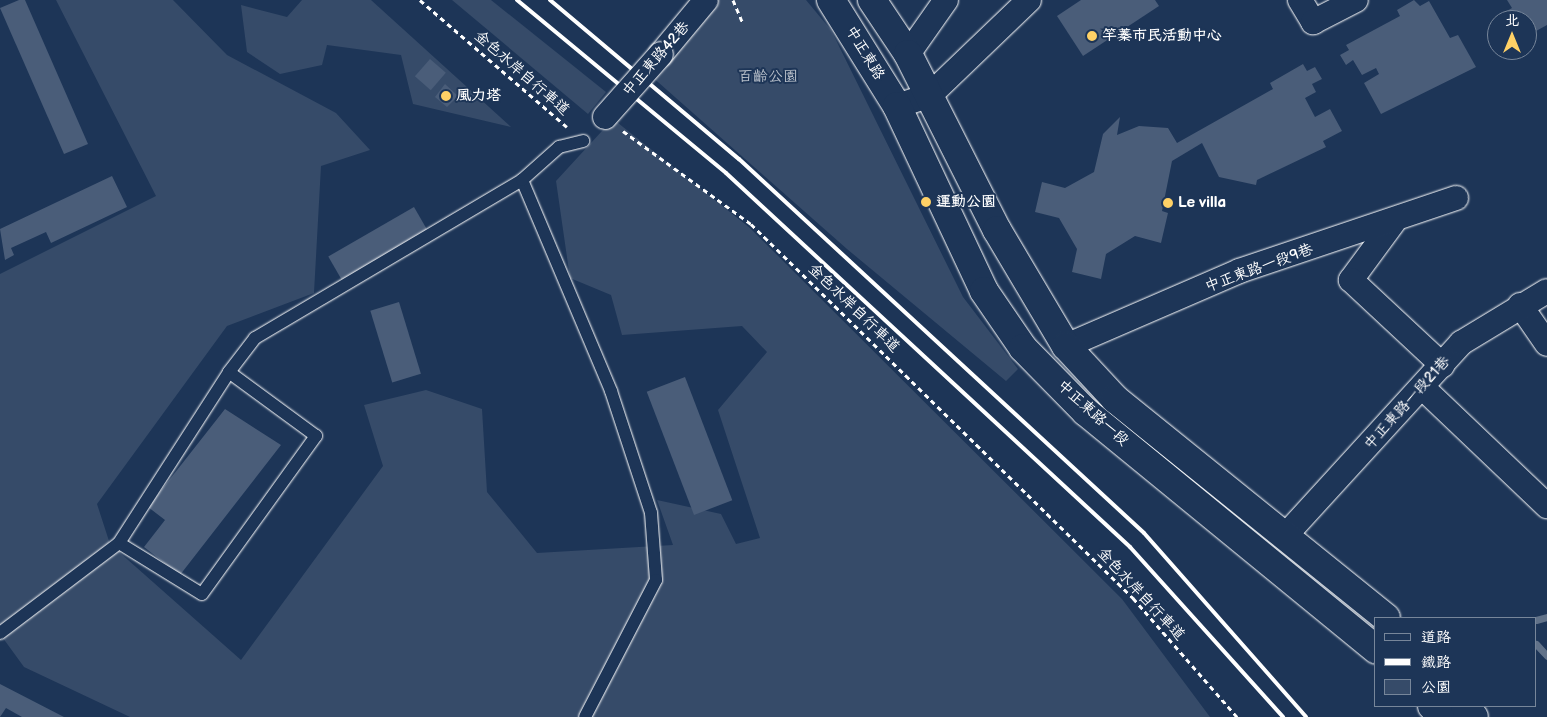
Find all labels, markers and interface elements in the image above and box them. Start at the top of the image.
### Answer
north arrow [1487,10,1537,60]
text: 北 [1505,12,1519,29]
street label: 中正東路42巷 [619,18,693,100]
street label: 中正東路 [842,23,888,83]
street label: 金色水岸自行車道 [471,27,573,119]
place label: 竿蓁市民活動中心 [1102,27,1222,45]
marker: 竿蓁市民活動中心 [1086,30,1098,42]
park label: 百齡公園 [738,68,798,86]
place label: 風力塔 [456,87,501,105]
marker: 風力塔 [440,90,452,102]
place label: 運動公園 [936,193,996,211]
place label: Le villa [1178,194,1226,212]
marker: 運動公園 [920,196,932,208]
marker: Le villa [1162,197,1174,209]
street label: 中正東路一段9巷 [1203,240,1315,296]
street label: 金色水岸自行車道 [805,260,903,356]
street label: 中正東路一段21巷 [1360,353,1454,453]
street label: 中正東路一段 [1054,376,1132,450]
street label: 金色水岸自行車道 [1093,544,1189,644]
legend [1374,617,1537,707]
text: 道路 [1421,628,1451,647]
text: 鐵路 [1421,653,1451,672]
text: 公園 [1421,678,1451,697]

